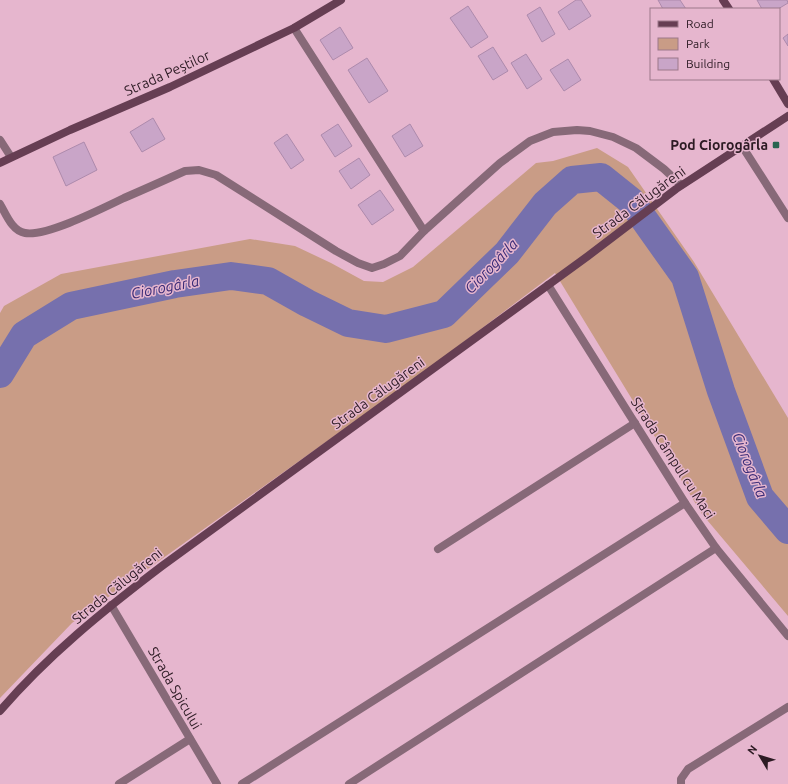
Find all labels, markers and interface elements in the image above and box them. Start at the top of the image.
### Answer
legend [650,8,780,80]
text: Road [686,17,714,30]
text: Park [686,37,710,50]
street label: Strada Peștilor [122,47,213,99]
text: Building [686,57,730,70]
place label: Pod Ciorogârla [670,137,768,153]
marker: Pod Ciorogârla [771,140,781,150]
street label: Strada Călugăreni [589,163,689,241]
water label: Ciorogârla [461,235,521,297]
water label: Ciorogârla [129,272,201,302]
street label: Strada Călugăreni [328,354,428,432]
street label: Strada Câmpul cu Maci [628,394,718,522]
water label: Ciorogârla [729,430,771,500]
street label: Strada Călugăreni [69,545,165,627]
street label: Strada Spicului [145,644,205,732]
north arrow [740,736,780,776]
text: N [745,743,759,757]

